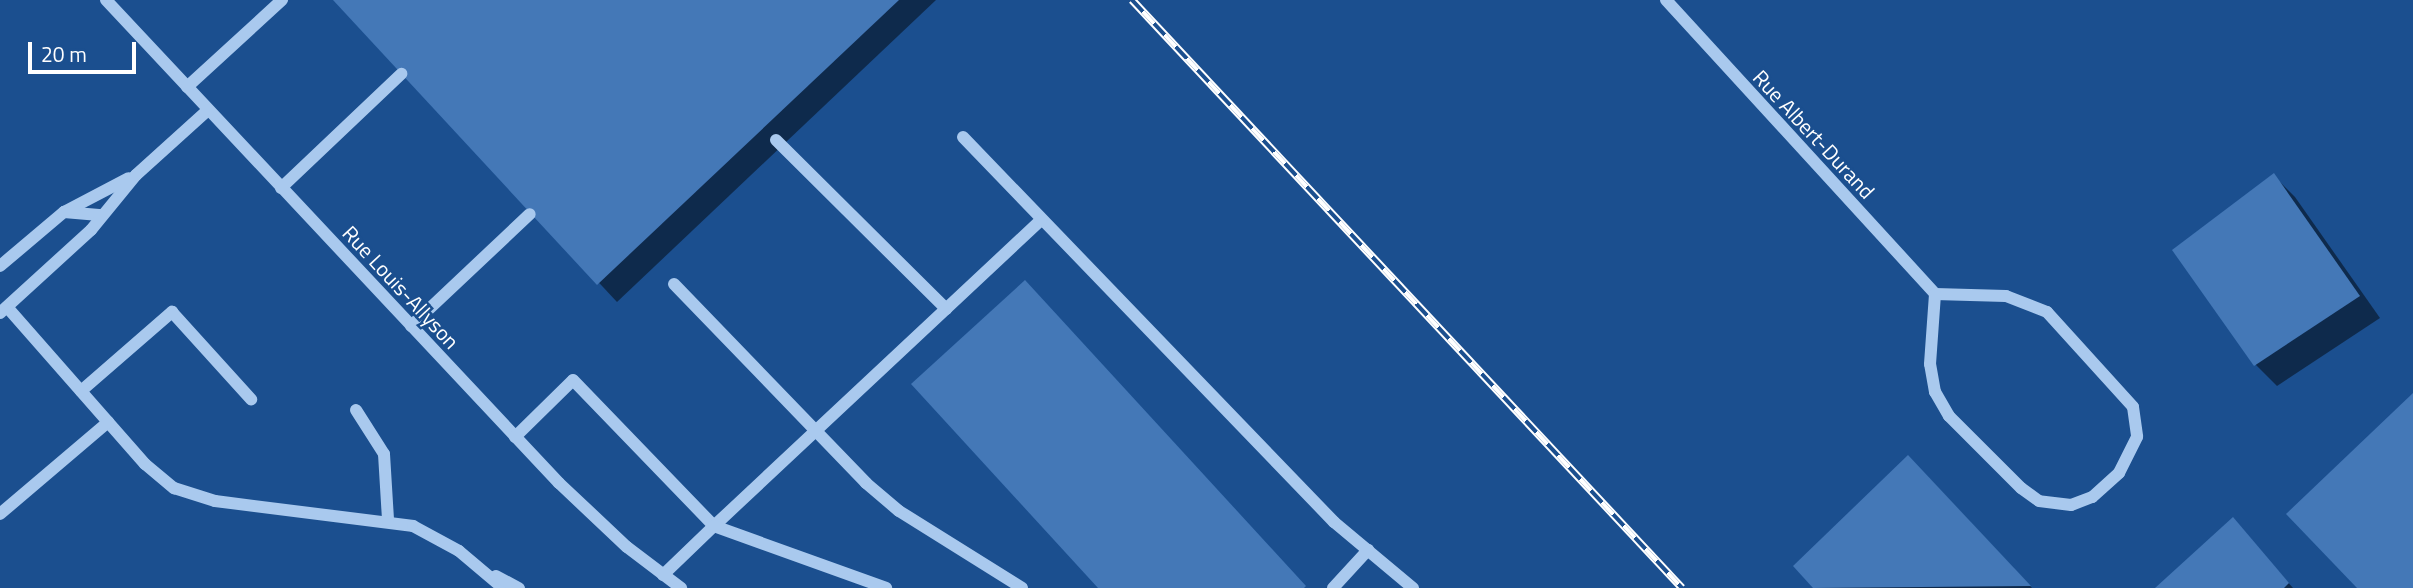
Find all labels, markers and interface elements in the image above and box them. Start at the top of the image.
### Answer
scale bar [32,28,140,72]
text: 20 m [41,38,87,70]
street label: Rue Albert-Durand [1748,65,1880,203]
street label: Rue Louis-Allyson [338,220,464,354]

